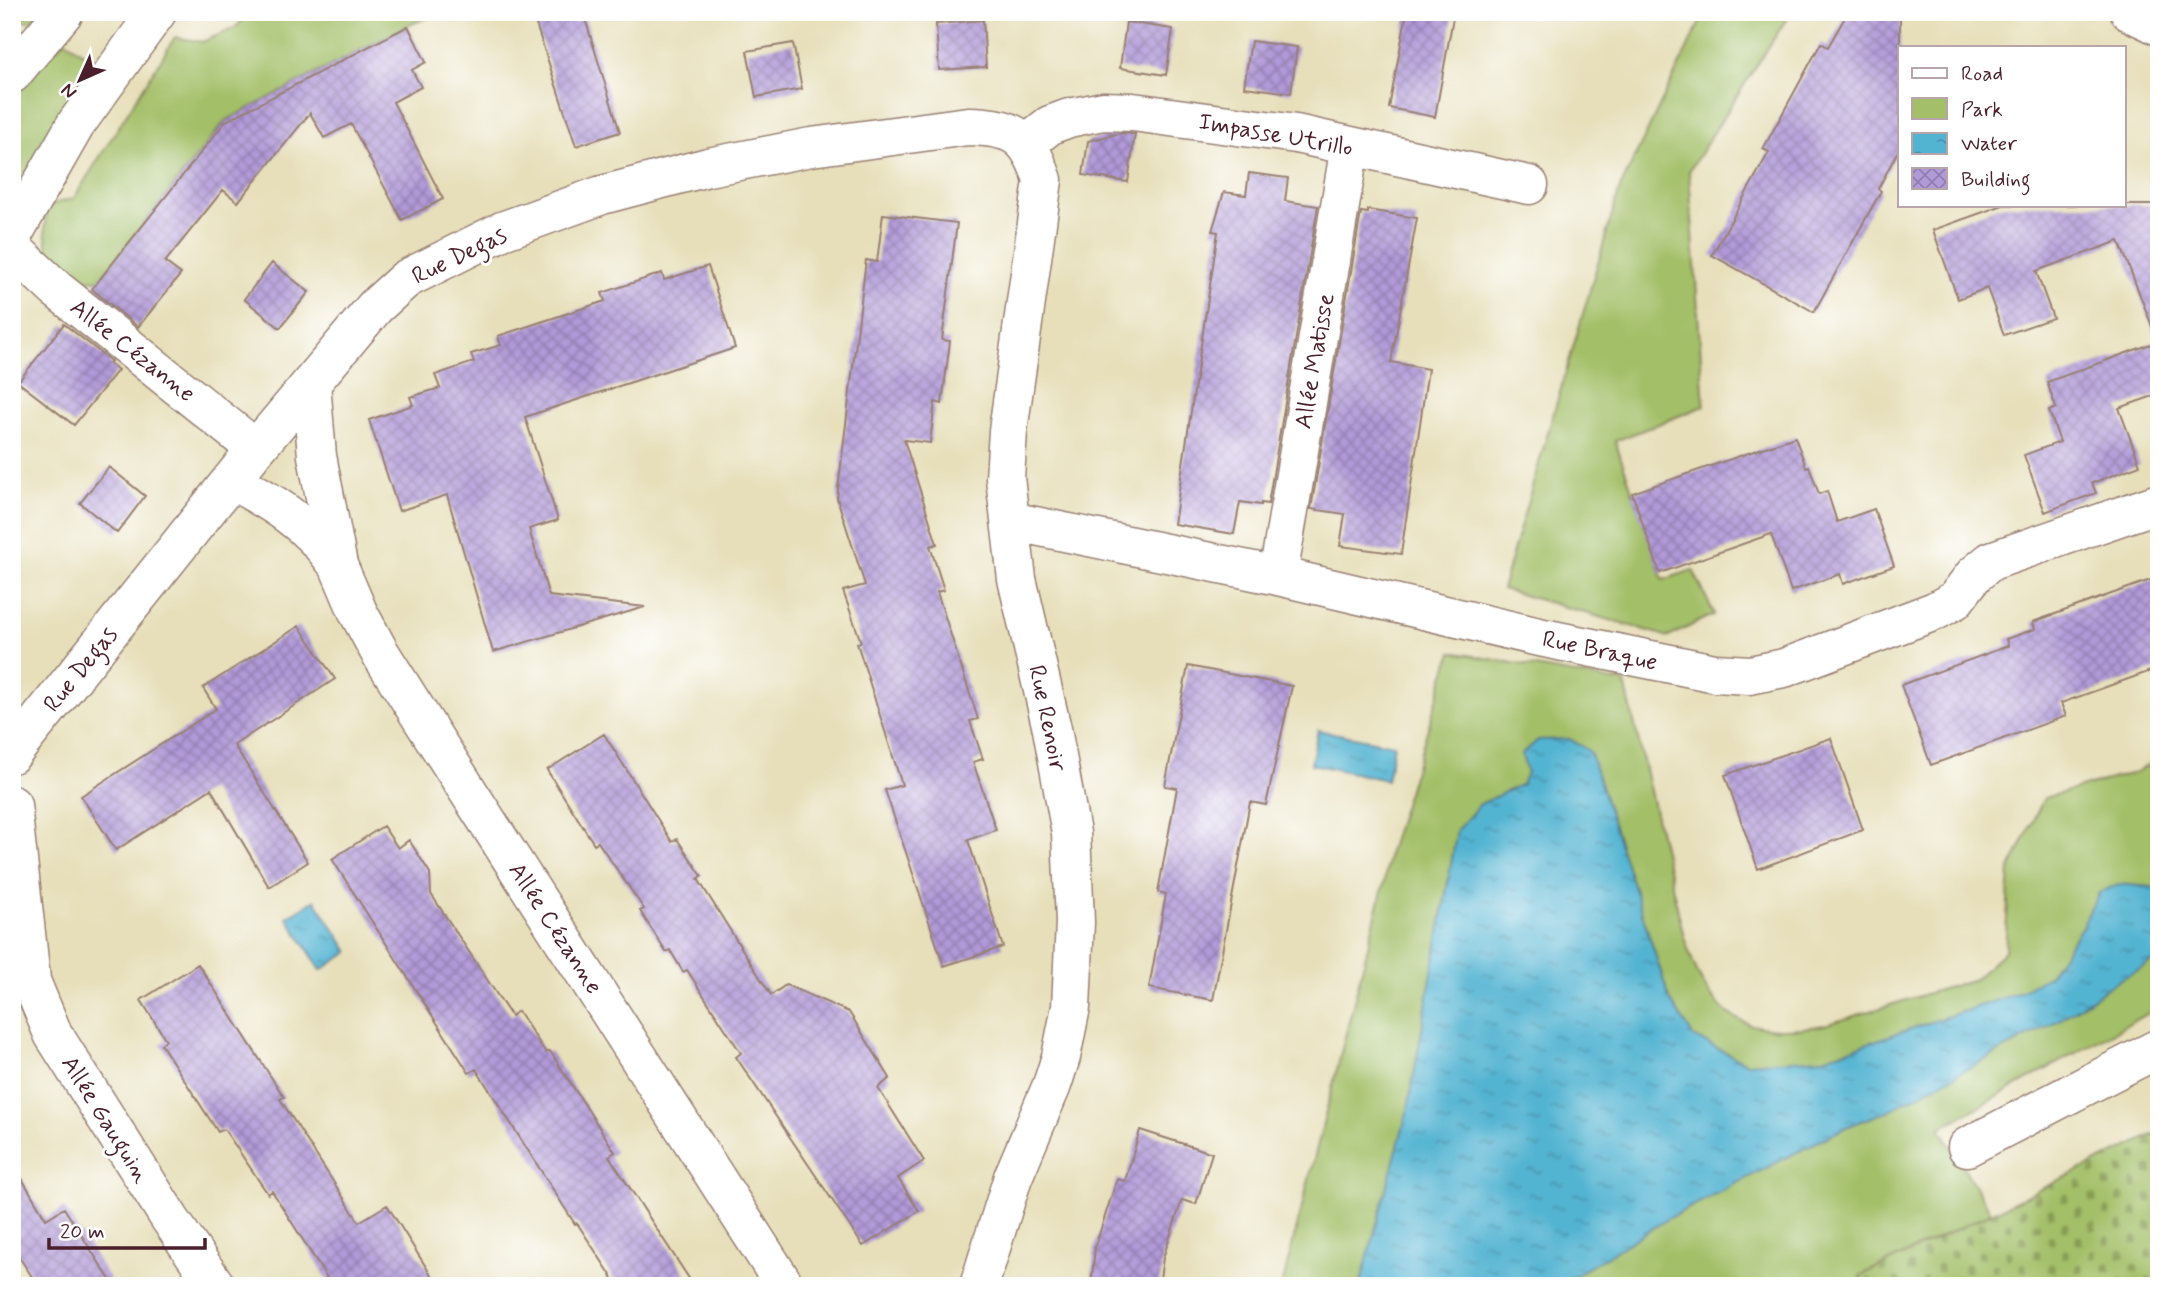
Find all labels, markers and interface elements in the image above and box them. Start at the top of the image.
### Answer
north arrow [46,46,116,116]
legend [1898,46,2126,206]
text: Road [1961,60,2003,88]
text: N [56,78,82,104]
text: Park [1961,96,2003,124]
street label: Impasse Utrillo [1196,107,1355,164]
text: Water [1961,130,2017,158]
text: Building [1961,166,2031,196]
street label: Rue Degas [407,220,514,295]
street label: Allée Matisse [1288,291,1343,431]
street label: Allée Cézanne [63,293,201,410]
street label: Rue Degas [37,621,128,721]
street label: Rue Braque [1539,624,1660,679]
street label: Rue Renoir [1020,662,1073,775]
street label: Allée Cézanne [501,857,609,1001]
street label: Allée Gauguin [51,1050,156,1191]
scale bar [49,1207,205,1251]
text: 20 m [60,1218,105,1246]

